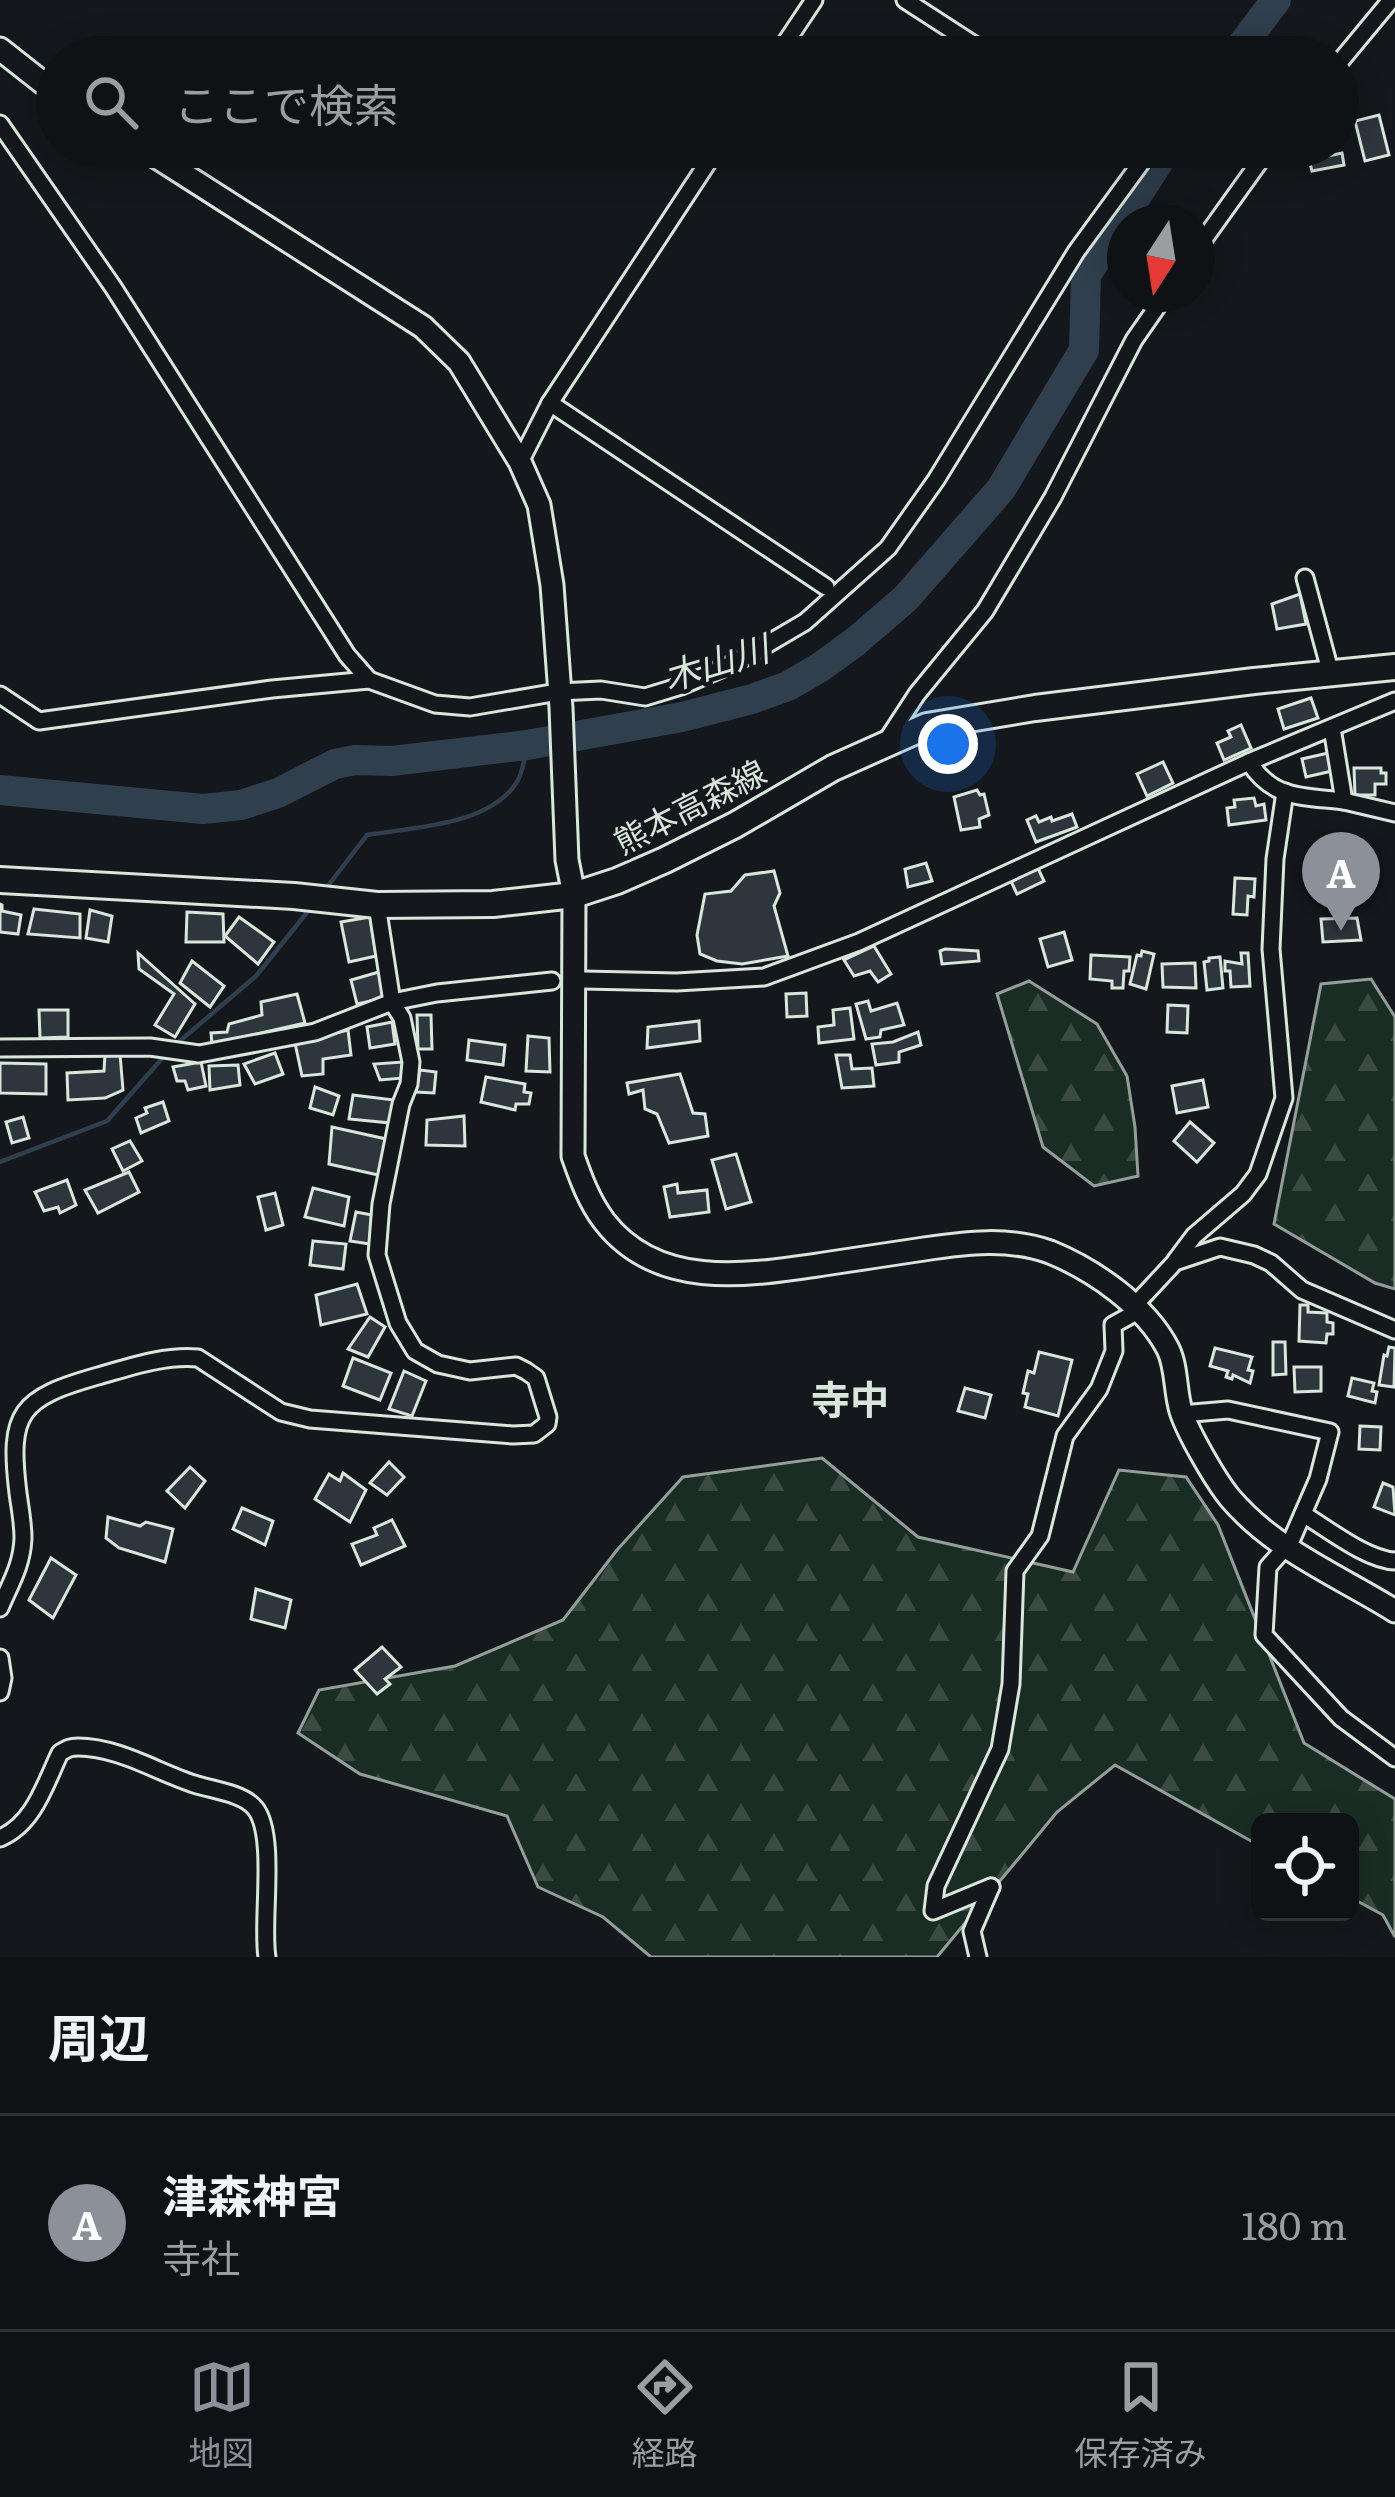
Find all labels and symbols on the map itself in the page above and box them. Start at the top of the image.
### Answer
north arrow [1107,204,1215,312]
water label: 木山川 [656,618,778,702]
your location [918,714,978,774]
street label: 熊本高森線 [604,745,773,864]
pin: A [1302,832,1380,931]
district label: 寺中 [811,1368,889,1426]

